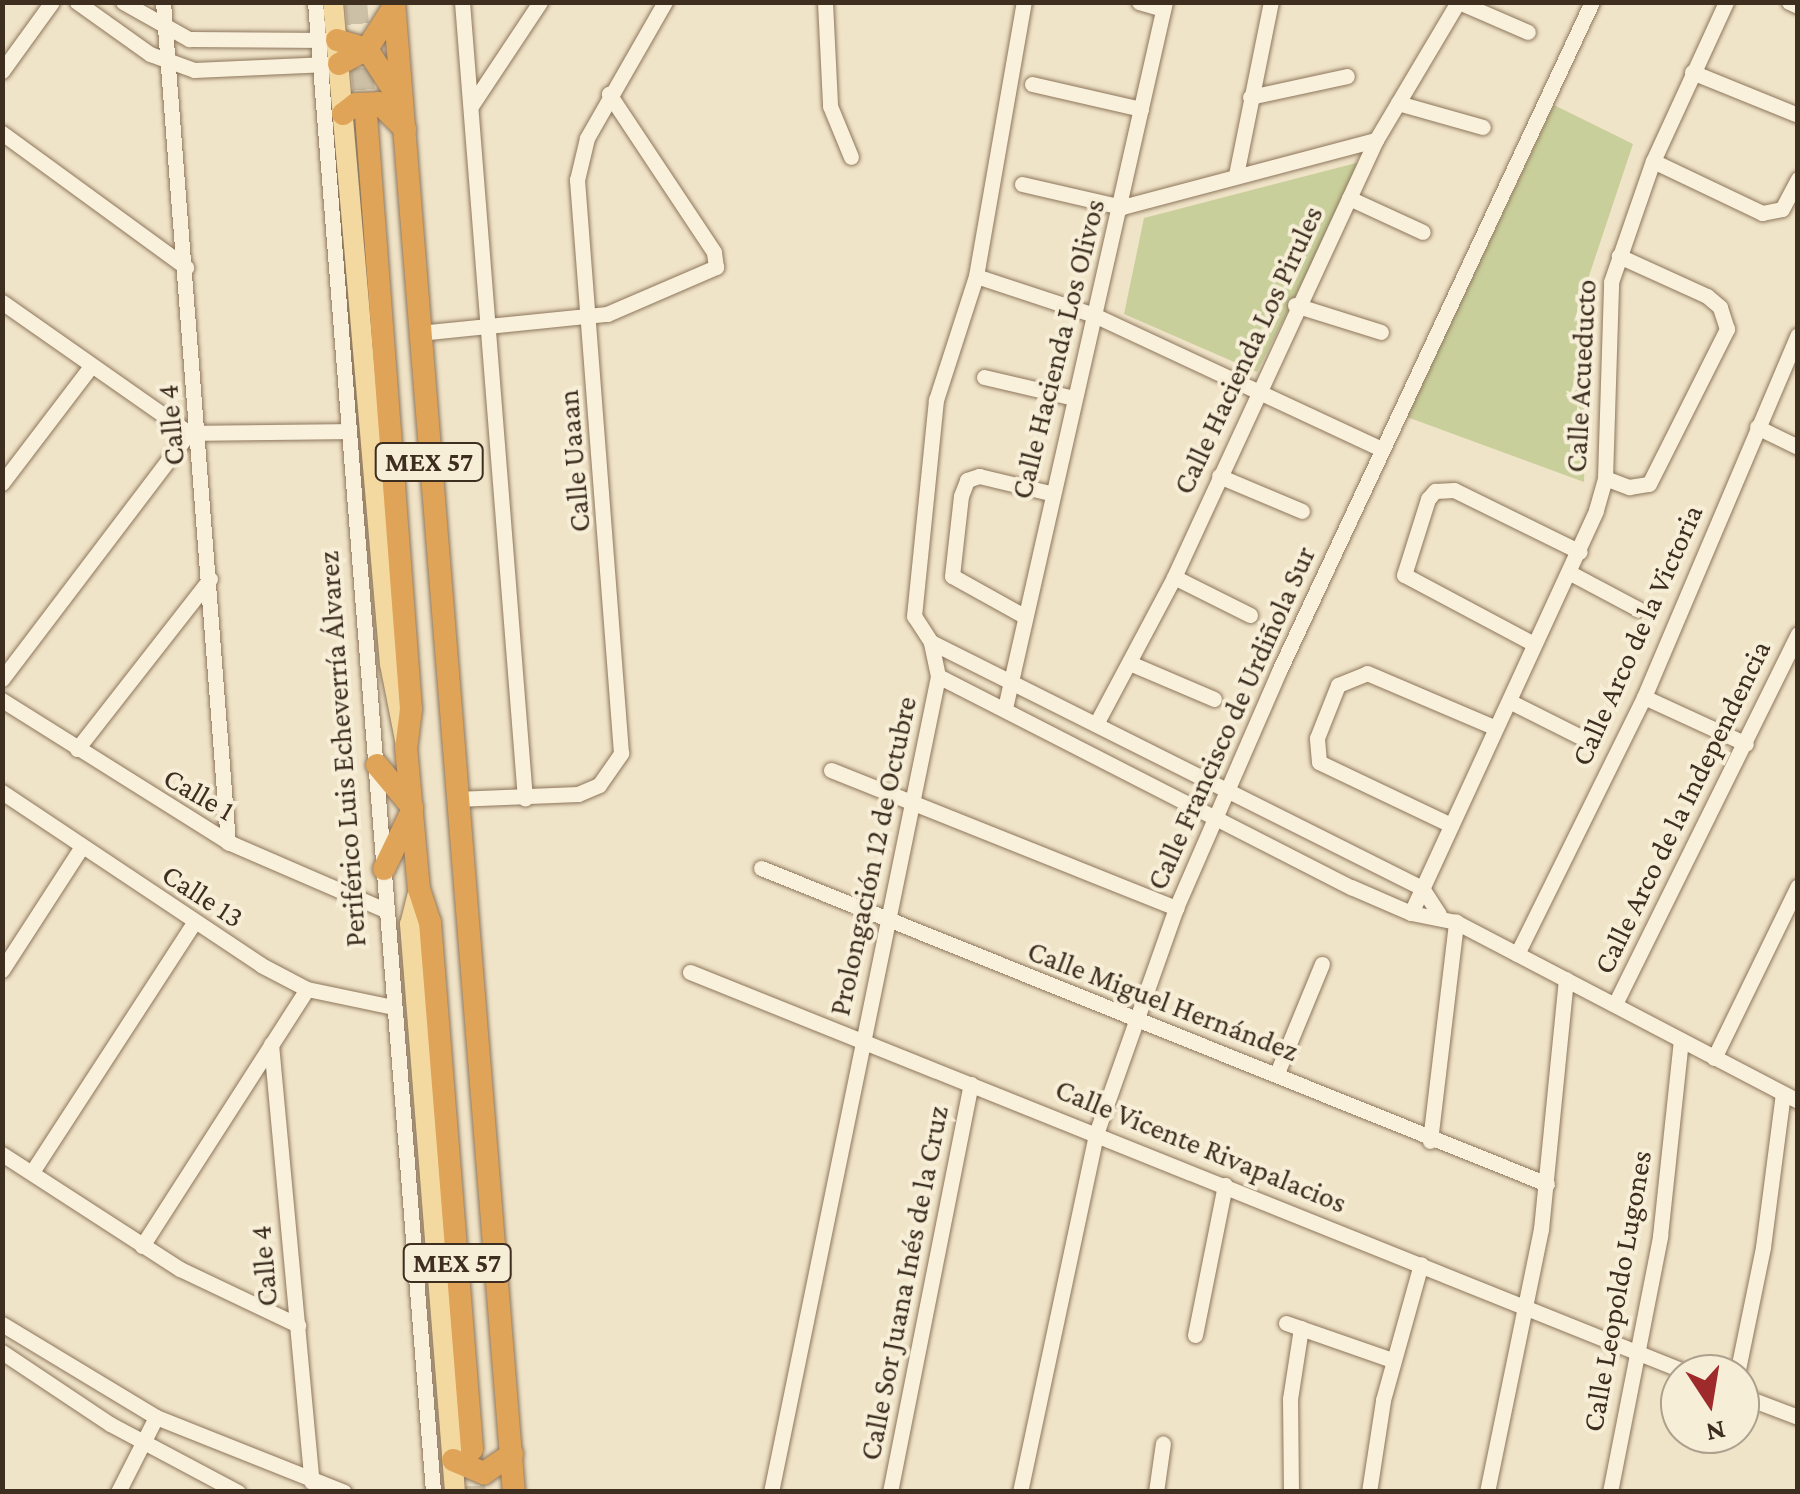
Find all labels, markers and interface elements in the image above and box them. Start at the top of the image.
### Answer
street label: Calle Hacienda Los Olivos [1003,195,1113,503]
street label: Calle Hacienda Los Pirules [1165,200,1331,500]
street label: Calle Acueducto [1558,279,1604,473]
street label: Calle 4 [150,383,192,467]
street label: Calle Uaaan [550,388,598,534]
road number: MEX 57 [374,439,484,485]
street label: Calle Arco de la Victoria [1563,499,1711,771]
street label: Calle Francisco de Urdiñola Sur [1139,541,1323,895]
street label: Periférico Luis Echeverría Álvarez [310,550,374,948]
street label: Calle Arco de la Independencia [1586,634,1778,980]
street label: Prolongación 12 de Octubre [822,693,924,1019]
street label: Calle 1 [157,759,241,829]
street label: Calle 13 [155,856,251,936]
street label: Calle Miguel Hernández [1022,933,1304,1069]
street label: Calle Vicente Rivapalacios [1050,1071,1352,1221]
street label: Calle Sor Juana Inés de la Cruz [852,1103,956,1463]
street label: Calle Leopoldo Lugones [1575,1148,1659,1434]
street label: Calle 4 [243,1224,285,1308]
road number: MEX 57 [402,1240,512,1286]
north arrow [1660,1354,1760,1454]
text: N [1703,1415,1728,1449]

